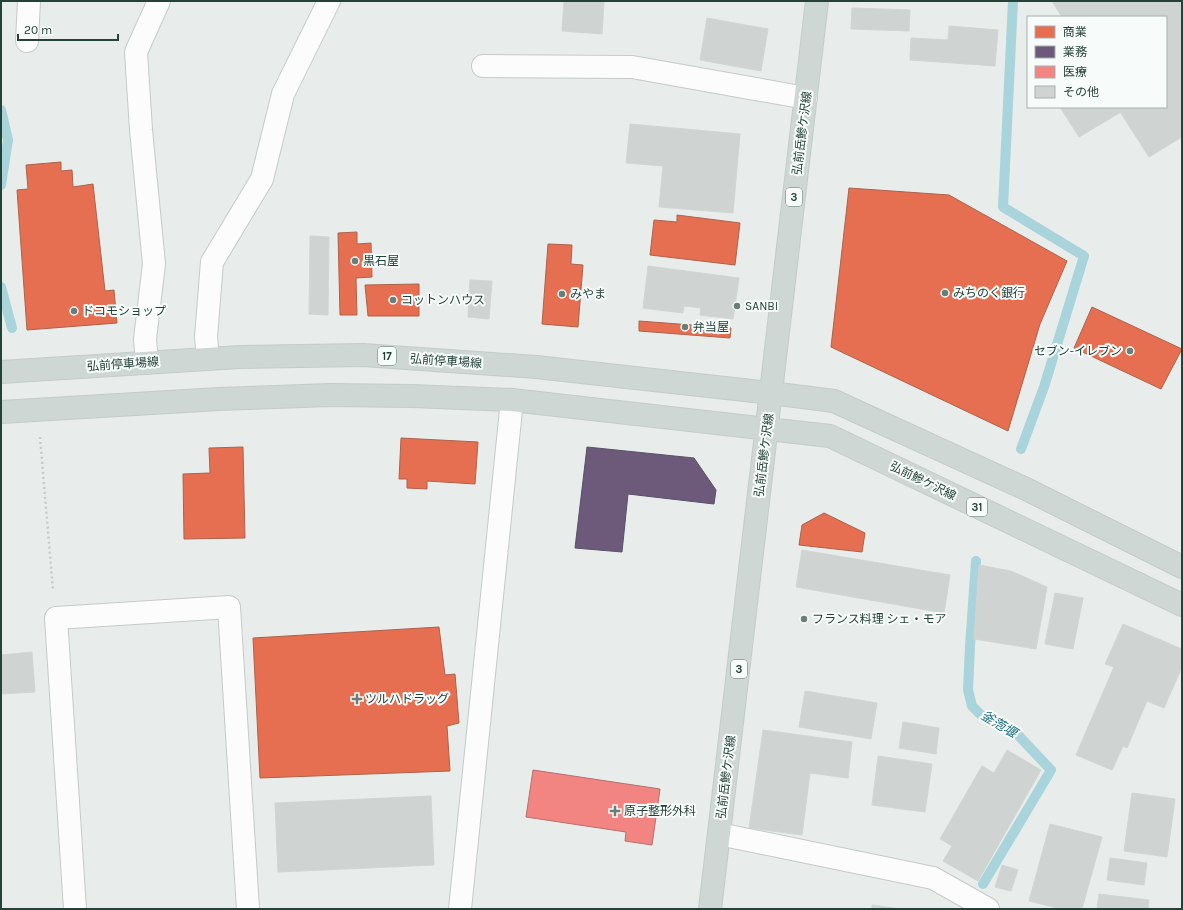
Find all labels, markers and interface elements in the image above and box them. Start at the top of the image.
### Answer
scale bar [18,16,118,42]
legend [1027,16,1167,108]
text: 20 m [24,23,52,37]
text: 商業 [1063,25,1087,39]
text: 業務 [1063,45,1087,59]
text: 医療 [1063,65,1087,79]
text: その他 [1063,85,1099,99]
street label: 弘前岳鰺ケ沢線 [790,90,814,176]
road number: 3 [786,188,802,206]
place label: 黒石屋 [363,254,399,268]
marker: 黒石屋 [350,256,360,266]
place label: みちのく銀行 [953,286,1025,300]
place label: みやま [570,287,606,301]
marker: みちのく銀行 [940,288,950,298]
marker: みやま [557,289,567,299]
place label: コットンハウス [401,293,485,307]
marker: コットンハウス [388,295,398,305]
place label: SANBI [745,299,778,313]
marker: SANBI [732,301,742,311]
place label: ドコモショップ [82,304,166,318]
marker: ドコモショップ [69,306,79,316]
place label: 弁当屋 [693,320,729,334]
marker: 弁当屋 [680,322,690,332]
place label: セブン-イレブン [1034,344,1122,358]
marker: セブン-イレブン [1125,346,1135,356]
road number: 17 [378,347,396,365]
street label: 弘前停車場線 [410,352,482,370]
street label: 弘前停車場線 [87,355,159,373]
street label: 弘前岳鰺ケ沢線 [752,412,776,498]
street label: 弘前鰺ケ沢線 [888,459,958,503]
road number: 31 [967,498,987,516]
place label: フランス料理 シェ・モア [812,612,947,626]
marker: フランス料理 シェ・モア [799,614,809,624]
road number: 3 [731,660,747,678]
place label: ツルハドラッグ [365,692,449,706]
marker: ツルハドラッグ [352,694,362,704]
water label: 釜萢堰 [978,708,1021,741]
street label: 弘前岳鰺ケ沢線 [714,734,738,820]
place label: 原子整形外科 [624,804,696,818]
marker: 原子整形外科 [609,805,621,817]

